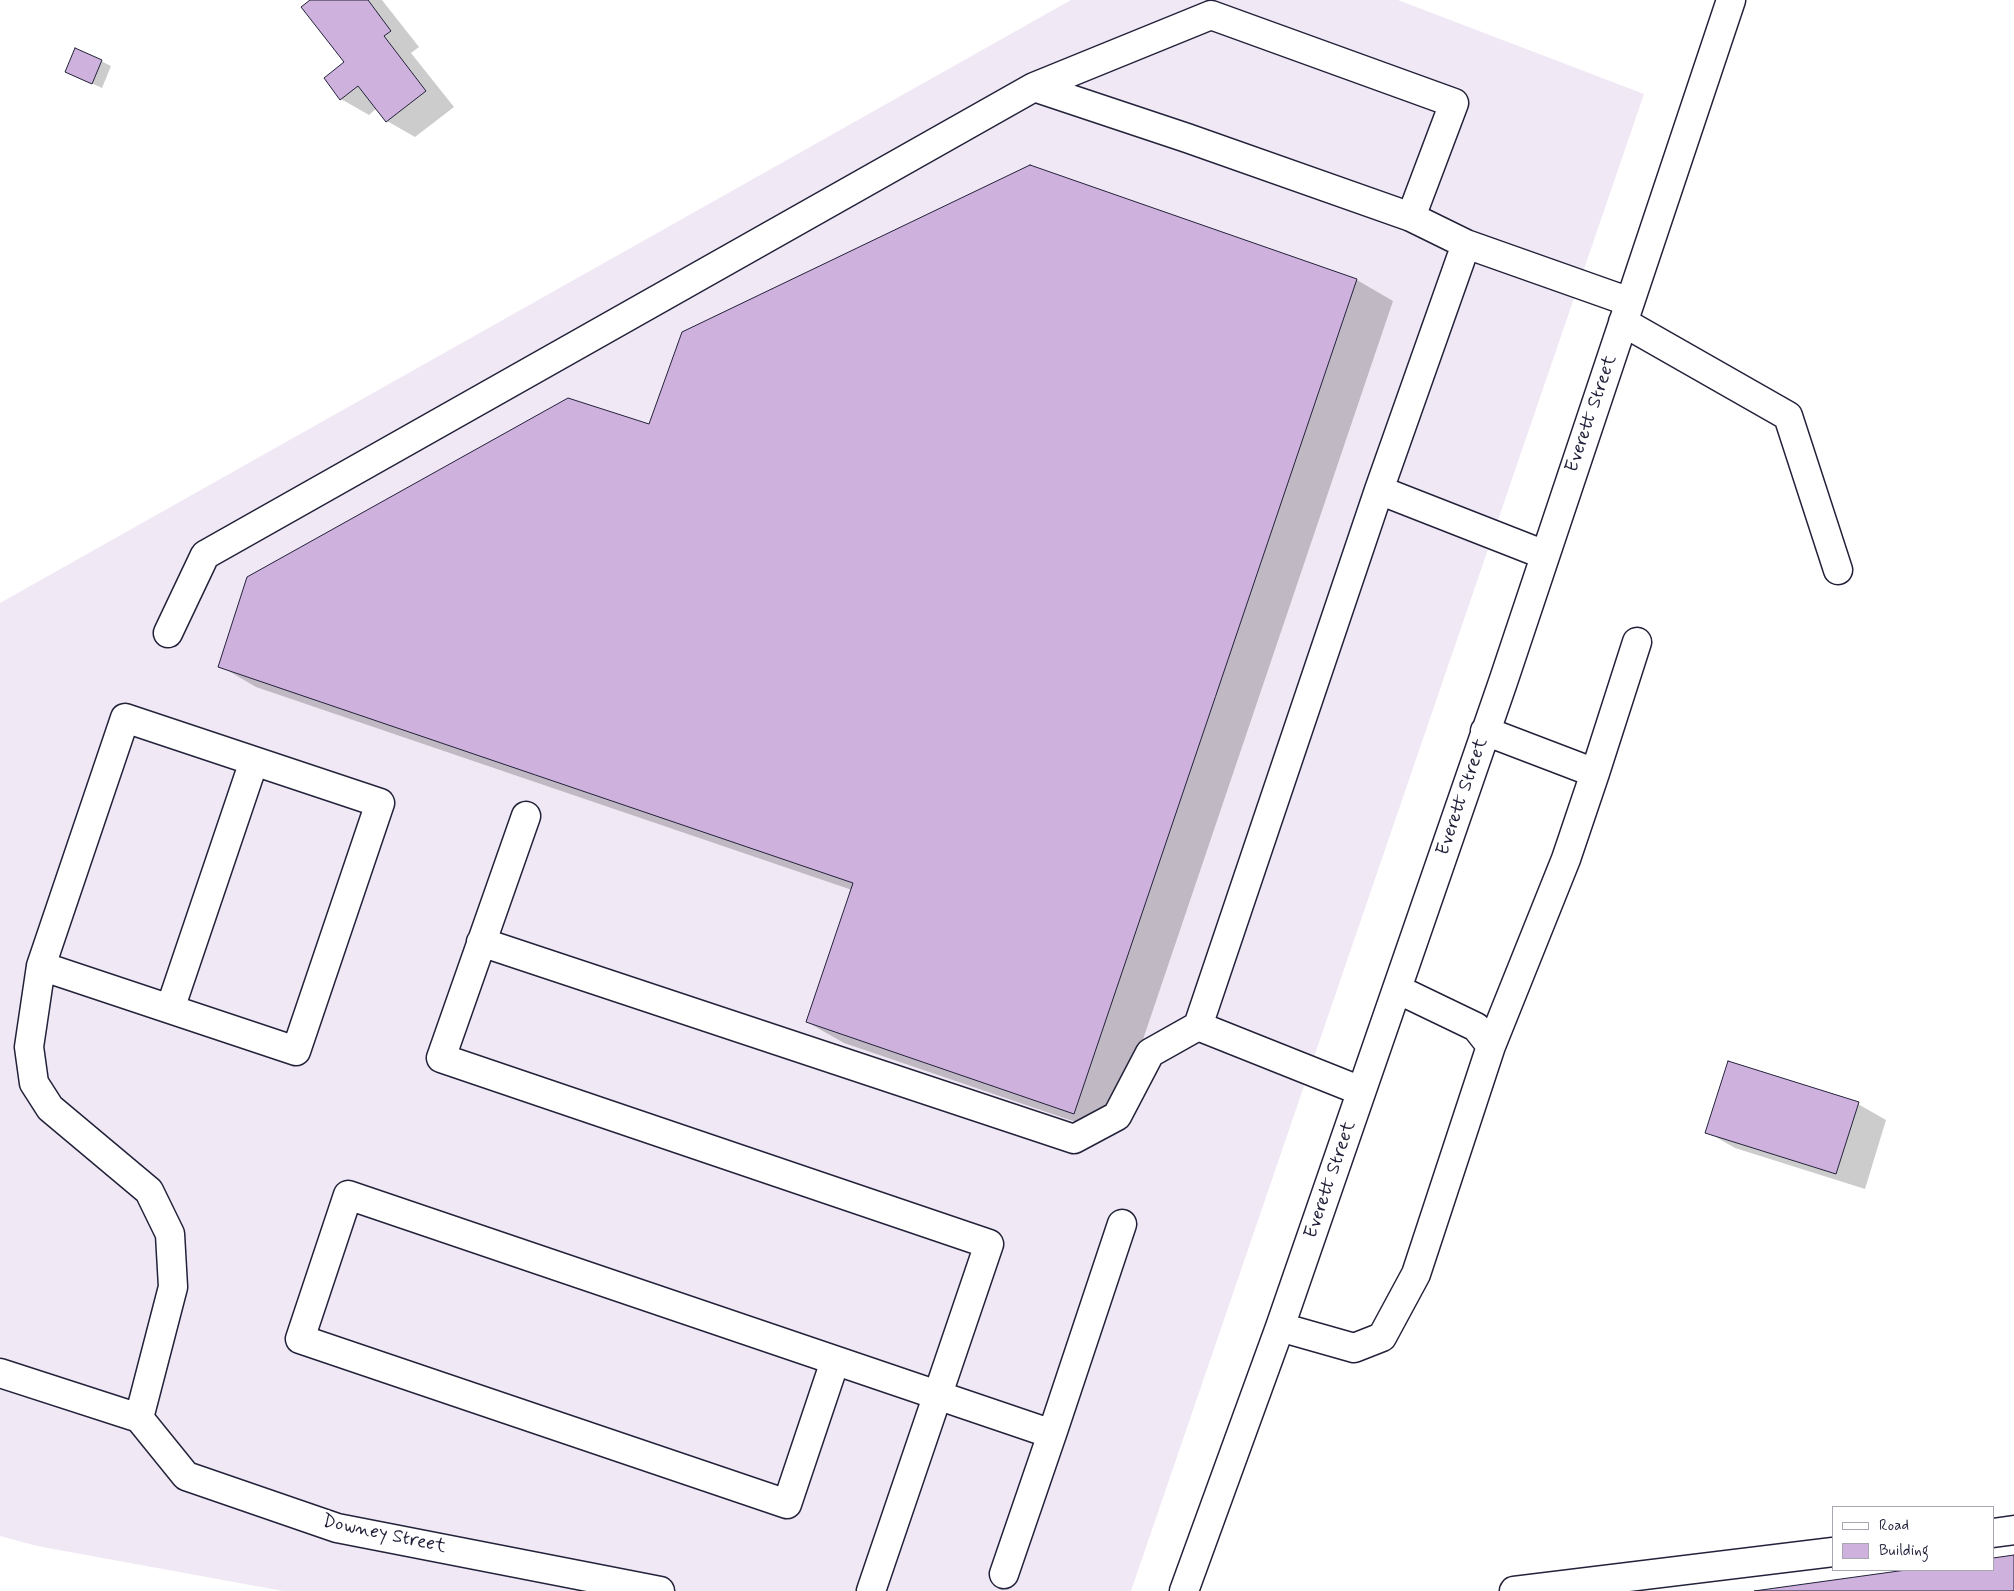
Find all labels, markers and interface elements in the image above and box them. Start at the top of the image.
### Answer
street label: Everett Street [1561,352,1623,476]
street label: Everett Street [1432,735,1494,859]
street label: Everett Street [1300,1118,1362,1242]
legend [1832,1506,1994,1571]
street label: Downey Street [320,1511,448,1559]
text: Road [1879,1516,1909,1536]
text: Building [1879,1541,1929,1561]

